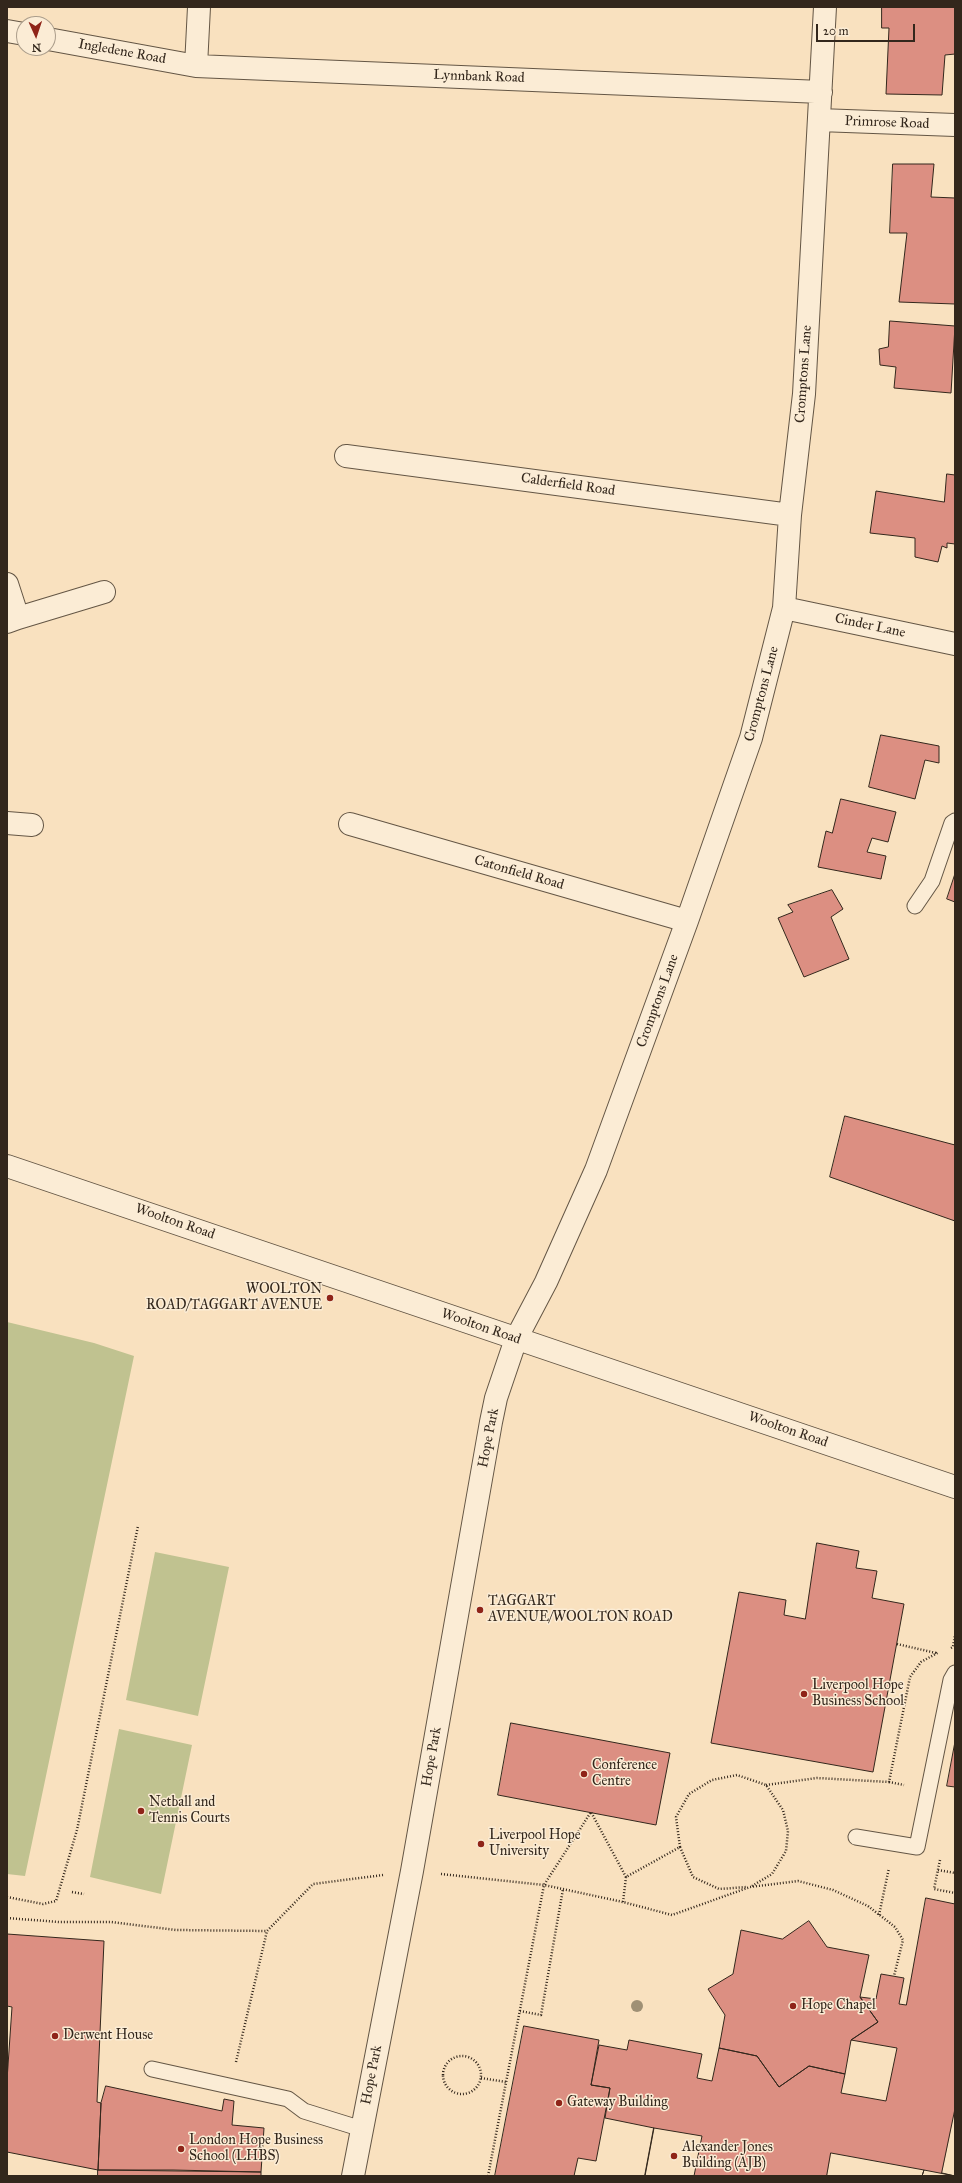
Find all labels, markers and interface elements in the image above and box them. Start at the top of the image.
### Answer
north arrow [16,16,56,56]
scale bar [818,16,917,42]
text: 20 m [823,24,849,38]
street label: Ingledene Road [77,36,167,68]
text: N [32,41,42,54]
street label: Lynnbank Road [433,67,525,87]
street label: Primrose Road [844,113,930,133]
street label: Cromptons Lane [792,324,816,424]
street label: Calderfield Road [520,470,616,500]
street label: Cinder Lane [833,610,907,642]
street label: Cromptons Lane [741,644,783,744]
street label: Catonfield Road [472,852,566,894]
street label: Cromptons Lane [633,952,683,1050]
street label: Woolton Road [133,1201,217,1243]
place label: WOOLTON ROAD/TAGGART AVENUE [146,1282,322,1314]
marker: WOOLTON ROAD/TAGGART AVENUE [325,1293,335,1303]
street label: Woolton Road [439,1306,523,1348]
street label: Hope Park [475,1407,503,1469]
street label: Woolton Road [746,1409,830,1451]
place label: TAGGART AVENUE/WOOLTON ROAD [488,1594,673,1626]
marker: TAGGART AVENUE/WOOLTON ROAD [475,1605,485,1615]
place label: Liverpool Hope Business School [812,1678,904,1710]
marker: Liverpool Hope Business School [799,1689,809,1699]
street label: Hope Park [418,1726,446,1788]
place label: Conference Centre [592,1758,657,1790]
marker: Conference Centre [579,1769,589,1779]
place label: Netball and Tennis Courts [149,1795,230,1828]
marker: Netball and Tennis Courts [136,1806,146,1816]
place label: Liverpool Hope University [489,1828,581,1860]
marker: Liverpool Hope University [476,1839,486,1849]
place label: Hope Chapel [801,1998,876,2014]
marker: Hope Chapel [788,2001,798,2011]
place label: Derwent House [63,2028,153,2044]
marker: Derwent House [50,2031,60,2041]
street label: Hope Park [358,2044,386,2106]
place label: Gateway Building [567,2095,668,2111]
marker: Gateway Building [554,2098,564,2108]
place label: London Hope Business School (LHBS) [189,2133,323,2166]
place label: Alexander Jones Building (AJB) [682,2140,773,2172]
marker: London Hope Business School (LHBS) [176,2144,186,2154]
marker: Alexander Jones Building (AJB) [669,2151,679,2161]

